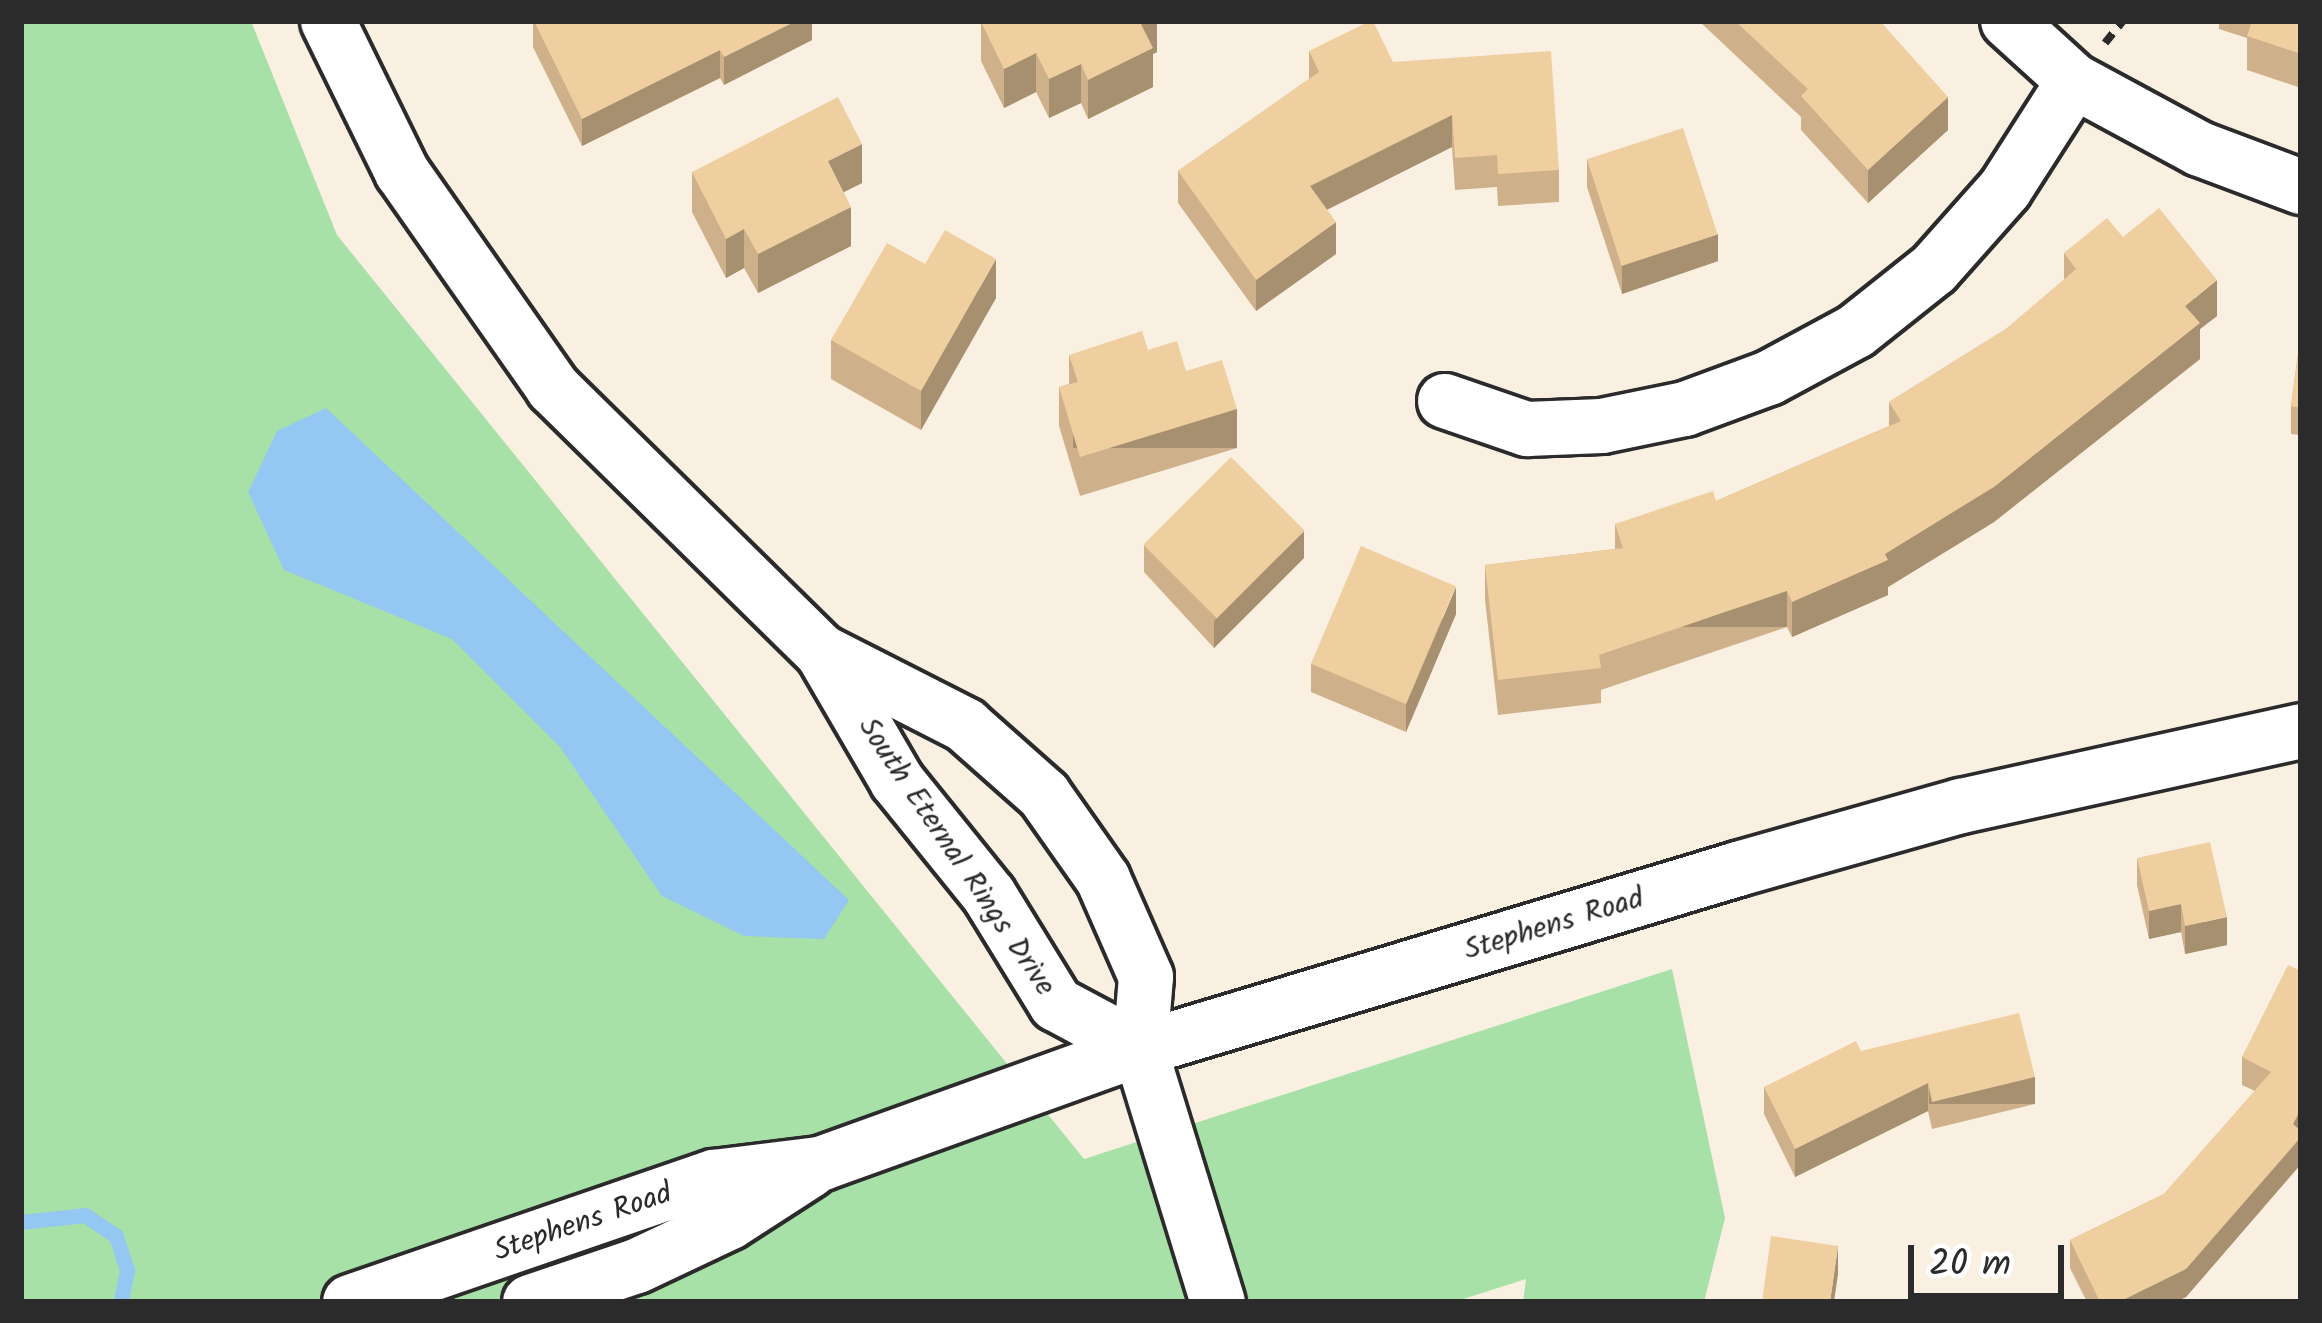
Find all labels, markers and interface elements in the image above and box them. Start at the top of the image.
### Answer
street label: South Eternal Rings Drive [849,711,1063,1003]
street label: Stephens Road [1460,881,1648,969]
street label: Stephens Road [489,1176,677,1270]
scale bar [1914,1221,2070,1295]
text: 20 m [1929,1237,2011,1294]

